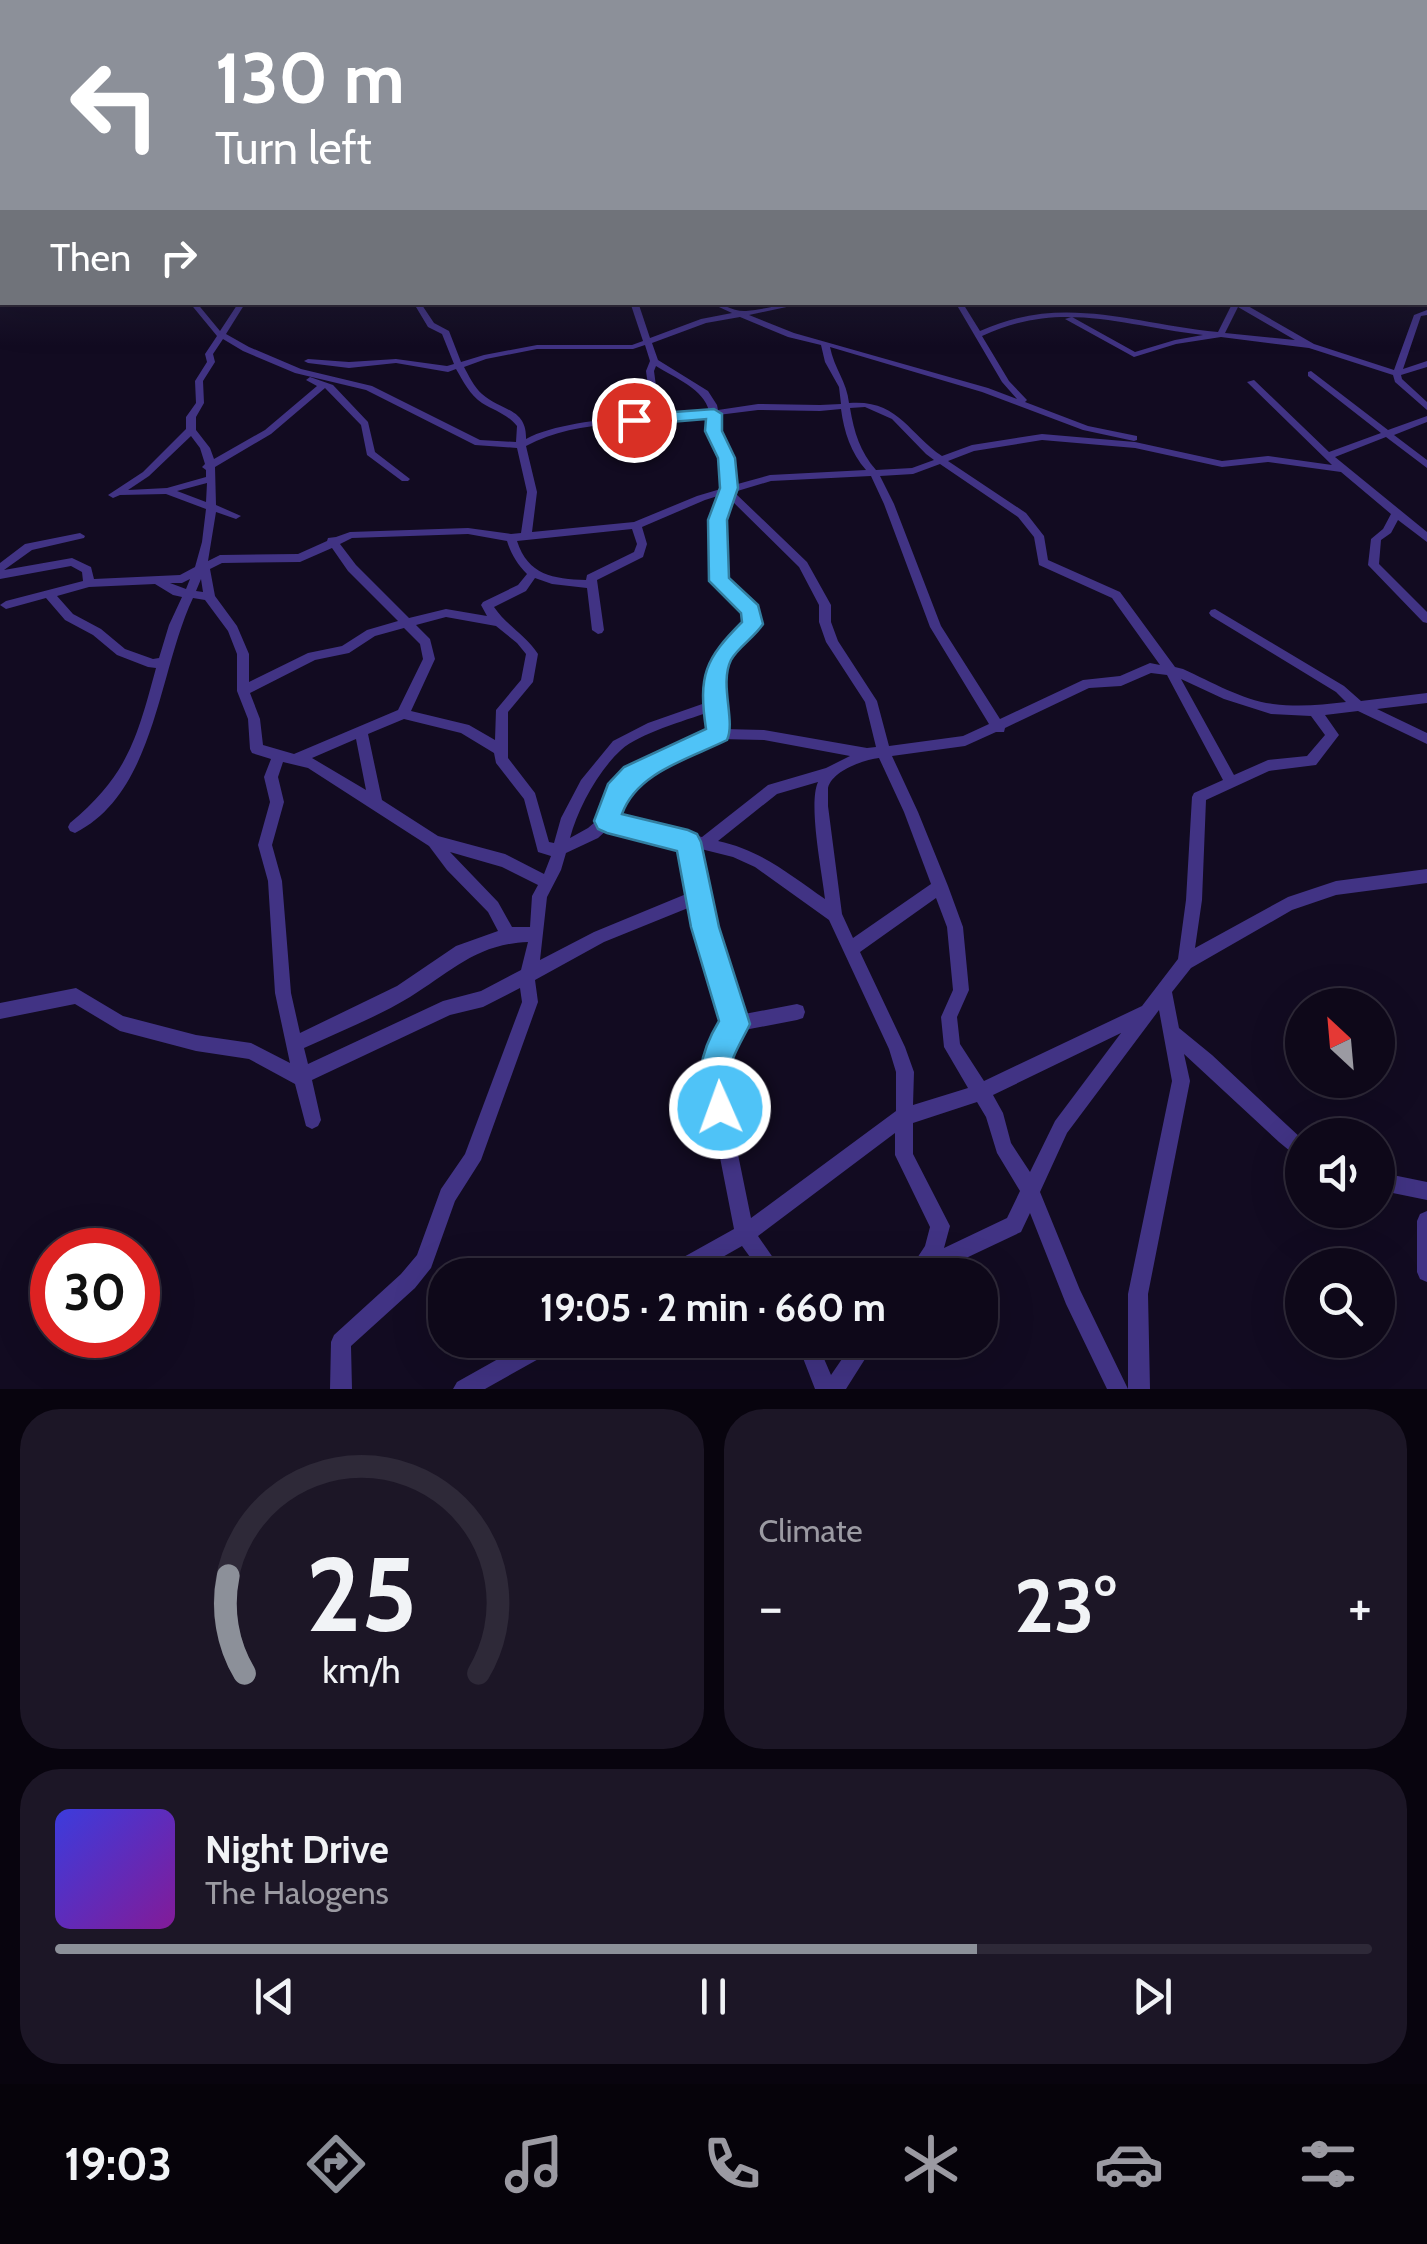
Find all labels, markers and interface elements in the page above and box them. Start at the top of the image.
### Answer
text: 130 m [215,35,405,121]
icon: left [50,40,180,170]
text: Turn left [215,121,372,175]
icon: right [151,230,206,285]
text: Then [50,234,131,281]
pin [592,378,677,463]
icon: arrive [607,393,662,448]
north arrow [1285,988,1395,1098]
map controls [1285,988,1395,1358]
position arrow [668,1056,772,1160]
button: sound [1285,1118,1395,1228]
speed limit sign: 30 [30,1228,160,1358]
button: search [1285,1248,1395,1358]
text: 19:05 · 2 min · 660 m [540,1284,886,1331]
text: Climate [759,1511,863,1550]
text: 25 [306,1531,417,1657]
text: 23° [1014,1560,1116,1651]
text: − [759,1573,783,1640]
text: + [1348,1573,1372,1640]
text: km/h [323,1649,401,1692]
text: Night Drive [205,1826,389,1873]
text: The Halogens [205,1873,389,1912]
icon: previous [247,1969,302,2024]
icon: pause [686,1969,741,2024]
icon: next [1125,1969,1180,2024]
icon: directions [301,2129,371,2199]
icon: music [499,2129,569,2199]
icon: phone [697,2129,767,2199]
icon: climate [896,2129,966,2199]
icon: car [1094,2129,1164,2199]
icon: filters [1293,2129,1363,2199]
text: 19:03 [64,2137,172,2191]

